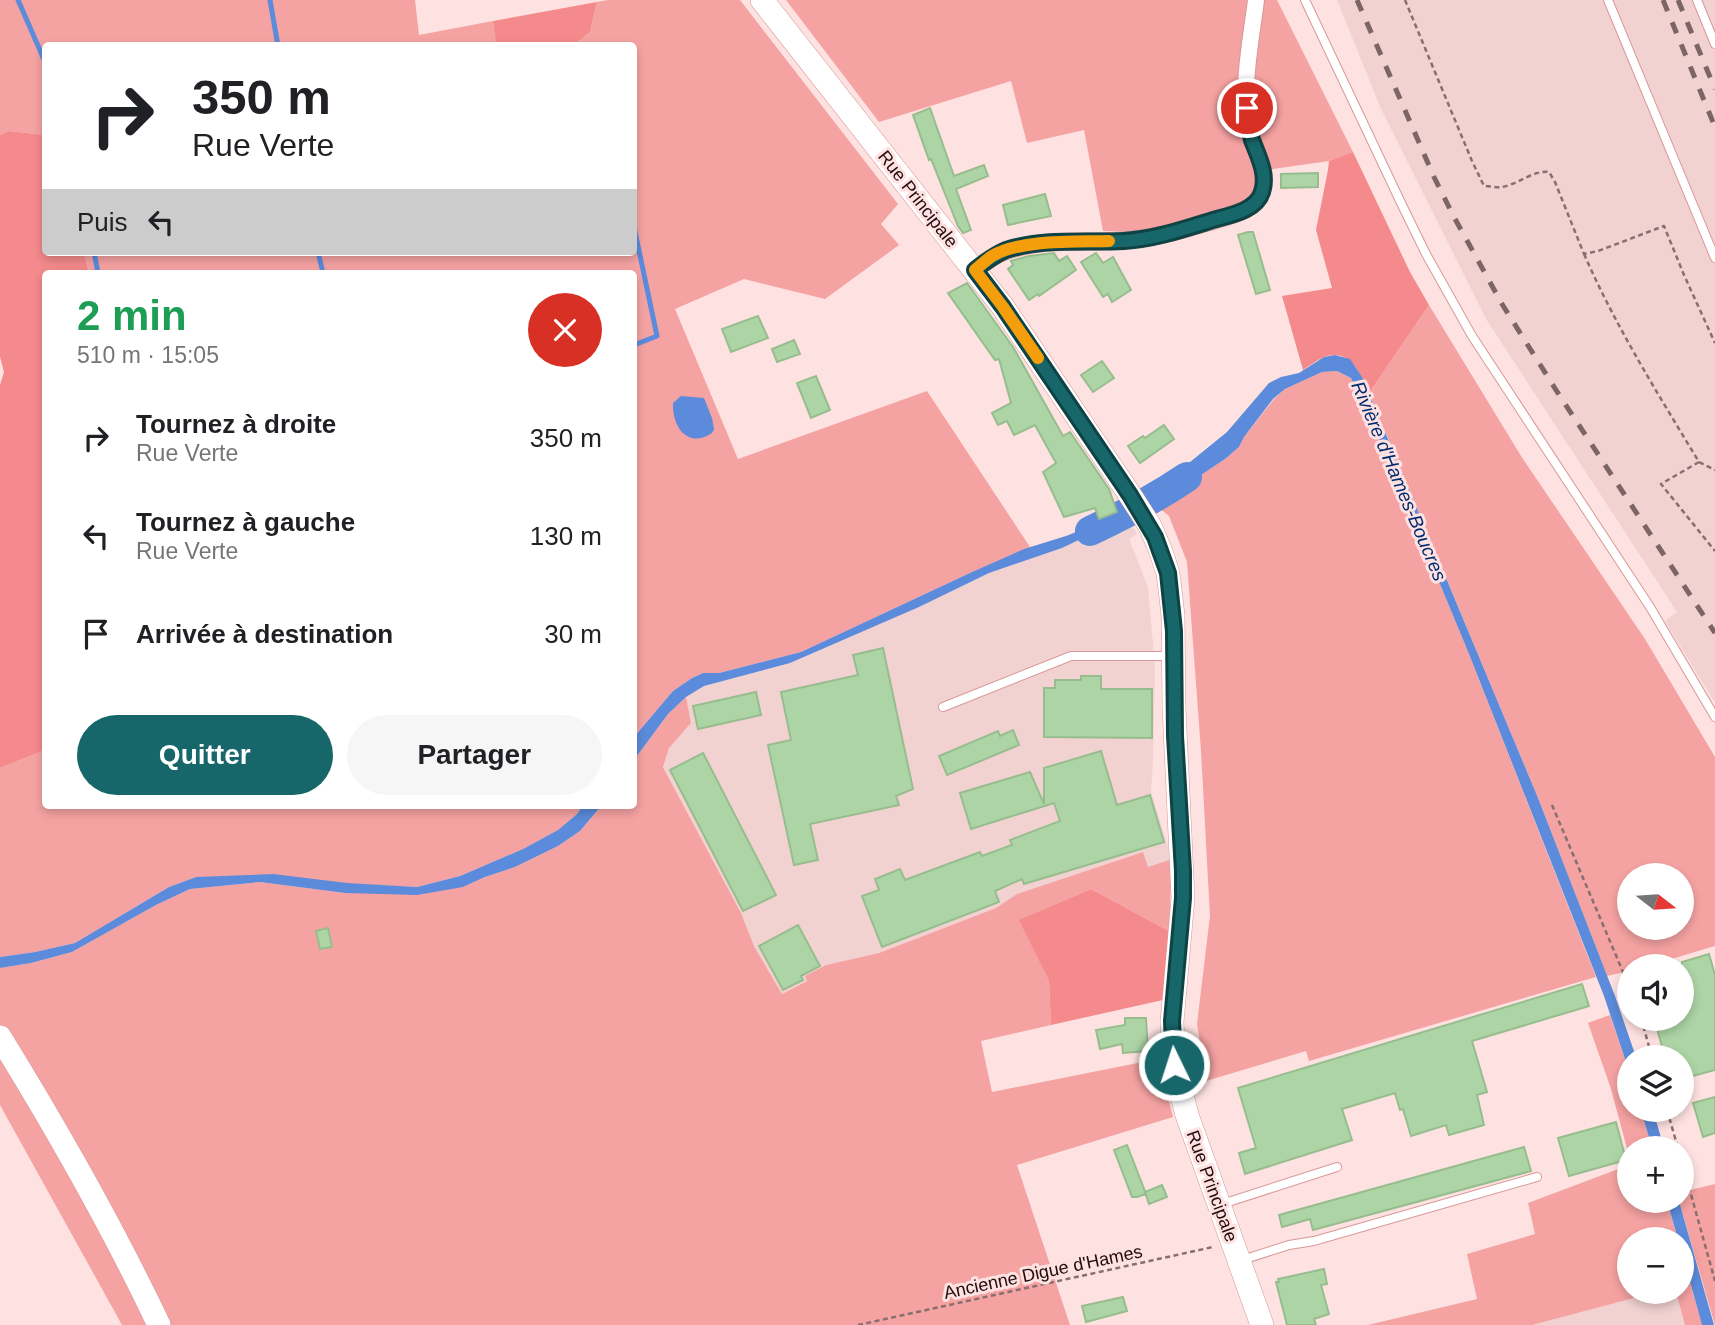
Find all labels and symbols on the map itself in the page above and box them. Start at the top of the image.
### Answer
pin [1217,78,1277,138]
street label: Rue Principale [874,147,962,251]
water label: Rivière d'Hames-Boucres [1347,378,1451,584]
north arrow [1617,863,1694,940]
position arrow [1137,1028,1211,1102]
street label: Rue Principale [1183,1128,1241,1244]
street label: Ancienne Digue d'Hames [942,1241,1144,1303]

